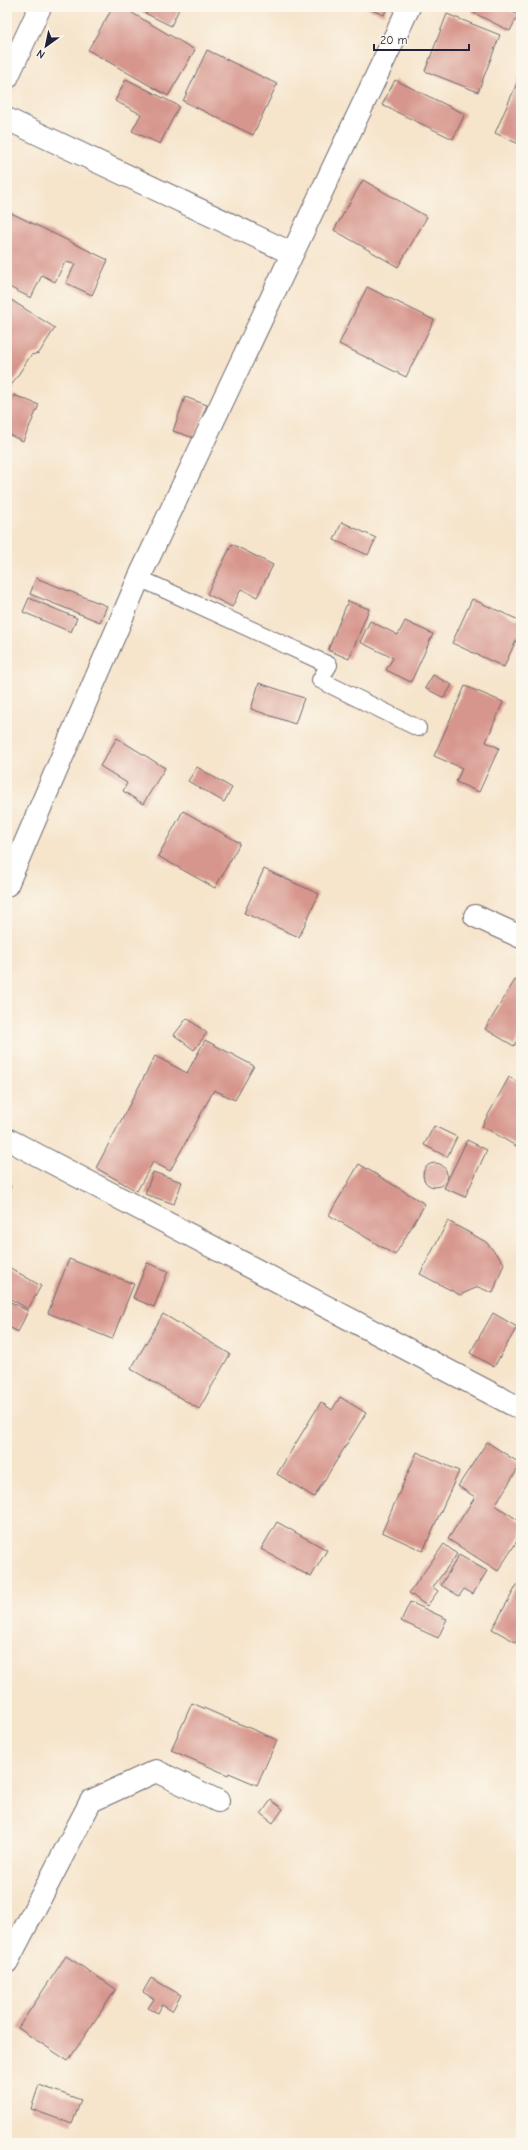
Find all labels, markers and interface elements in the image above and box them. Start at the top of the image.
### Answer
north arrow [26,26,66,66]
scale bar [374,26,469,52]
text: 20 m [380,33,408,47]
text: N [34,47,47,61]

